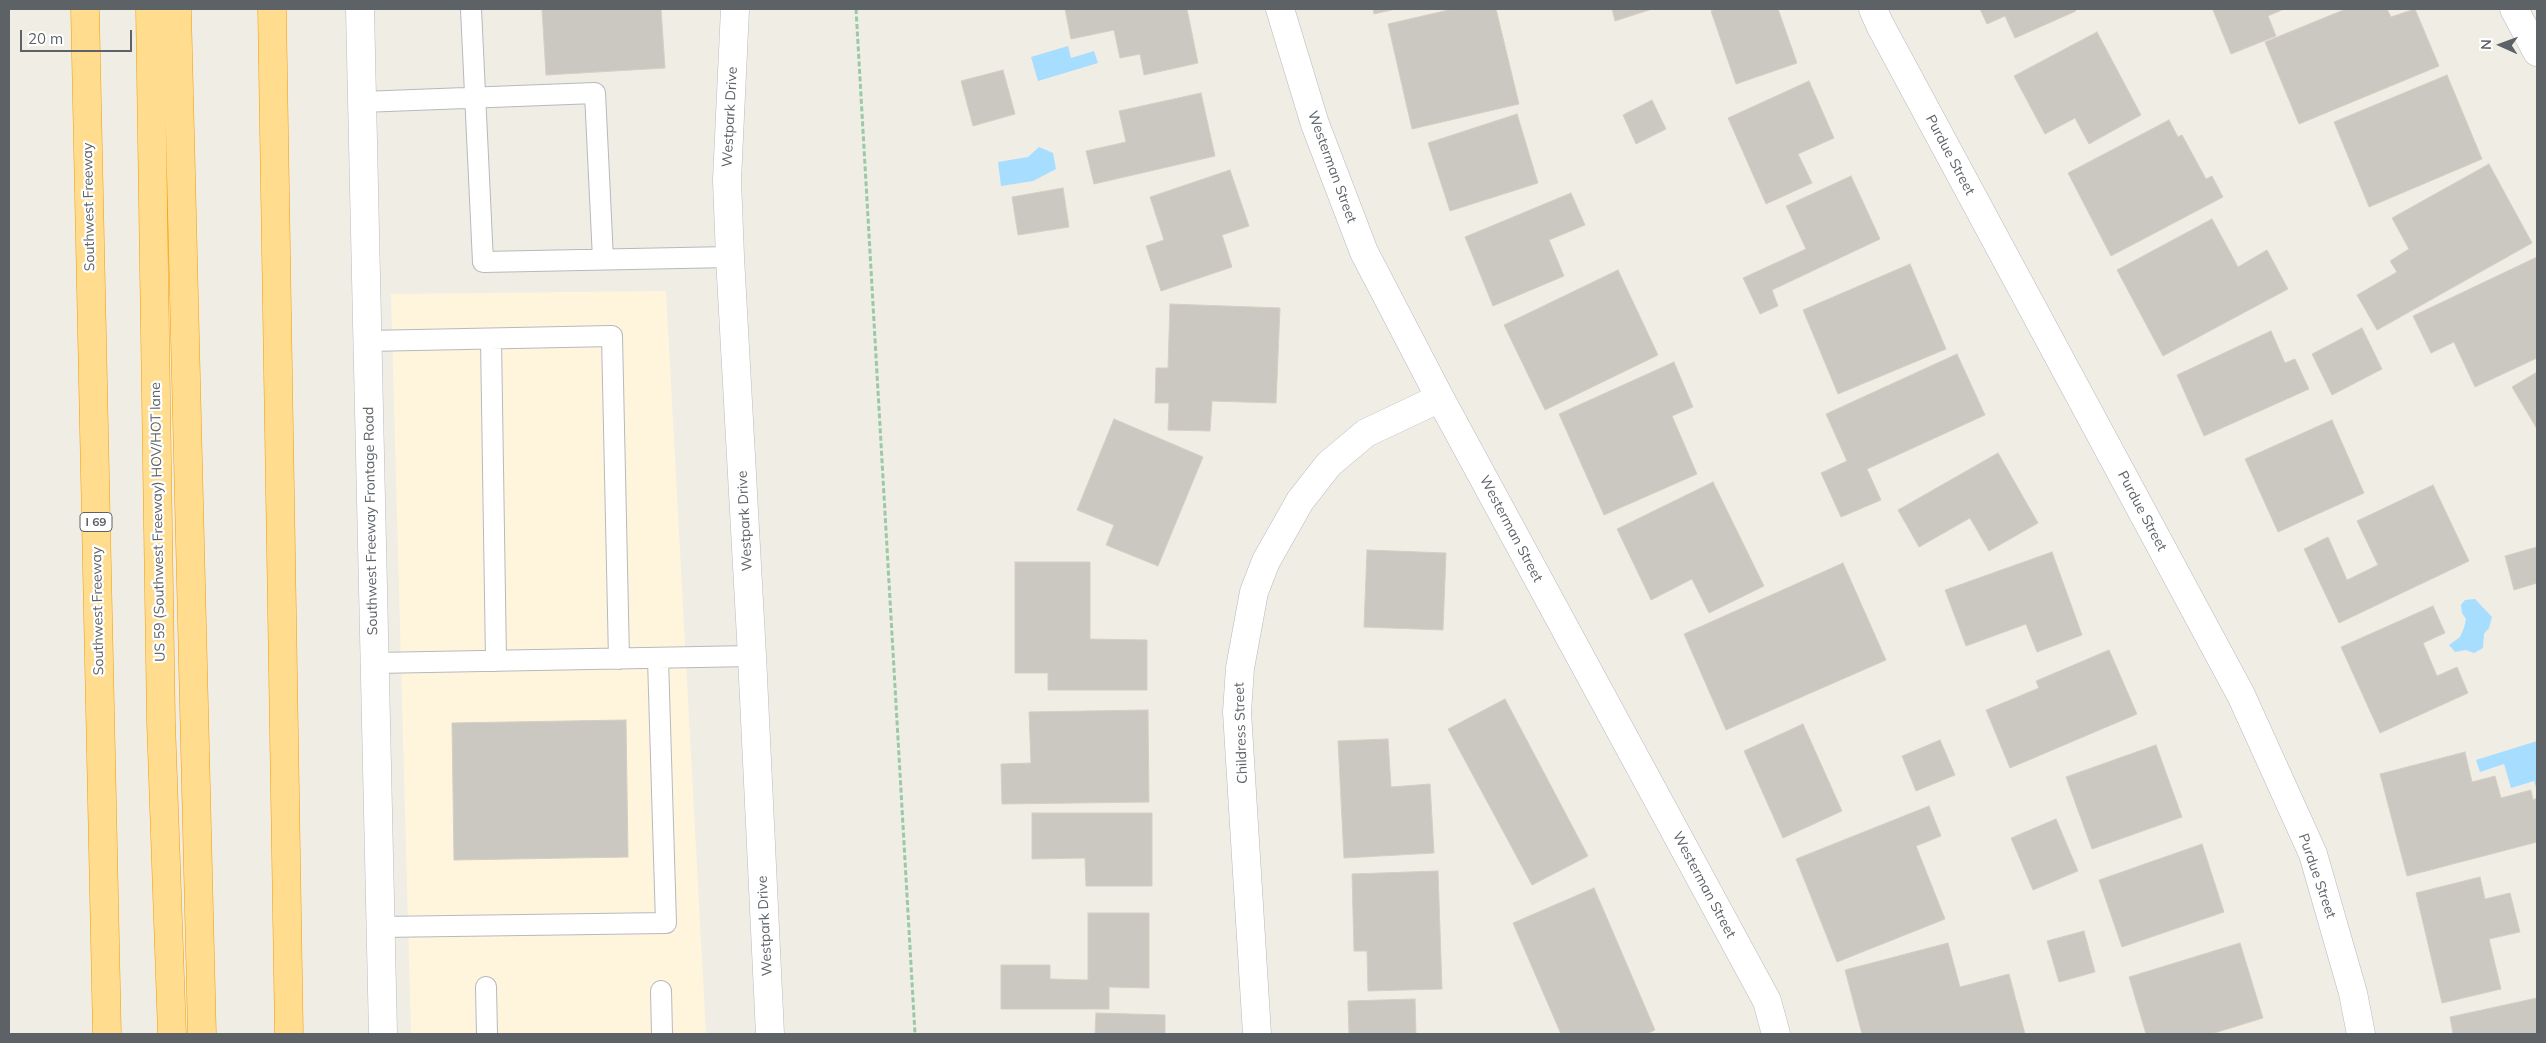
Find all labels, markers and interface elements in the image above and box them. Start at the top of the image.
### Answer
scale bar [22,20,135,52]
north arrow [2476,20,2526,70]
text: 20 m [28,29,63,48]
text: N [2477,39,2495,50]
street label: Westpark Drive [719,66,741,168]
street label: Westerman Street [1304,109,1360,225]
street label: Purdue Street [1922,112,1978,198]
street label: Southwest Freeway [79,143,99,271]
street label: US 59 (Southwest Freeway) HOV/HOT lane [147,382,169,662]
street label: Southwest Freeway Frontage Road [361,407,381,635]
street label: Purdue Street [2114,468,2170,554]
street label: Westpark Drive [734,470,756,572]
street label: Westerman Street [1476,473,1546,585]
road number: I 69 [80,512,112,532]
street label: Southwest Freeway [88,547,108,675]
street label: Childress Street [1231,682,1251,784]
street label: Westerman Street [1669,829,1739,941]
street label: Purdue Street [2295,831,2339,921]
street label: Westpark Drive [754,875,776,977]

